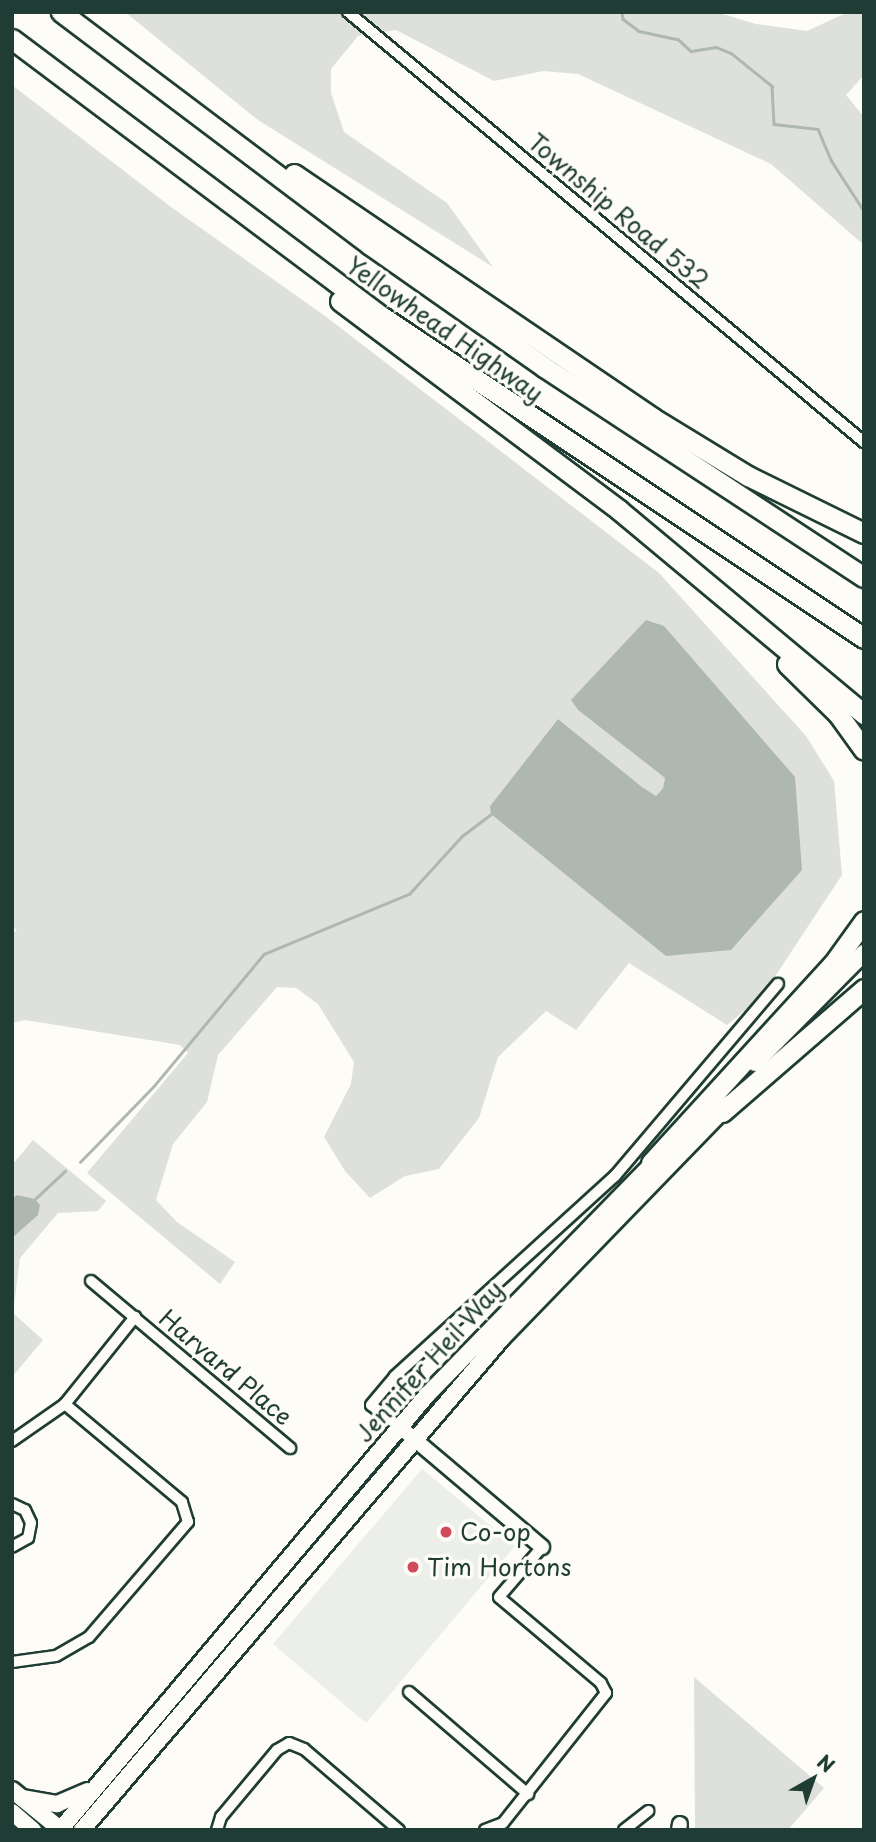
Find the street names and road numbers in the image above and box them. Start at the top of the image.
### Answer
street label: Township Road 532 [523,127,715,295]
street label: Yellowhead Highway [341,250,549,408]
street label: Jennifer Heil Way [349,1275,509,1447]
street label: Harvard Place [154,1303,298,1431]

